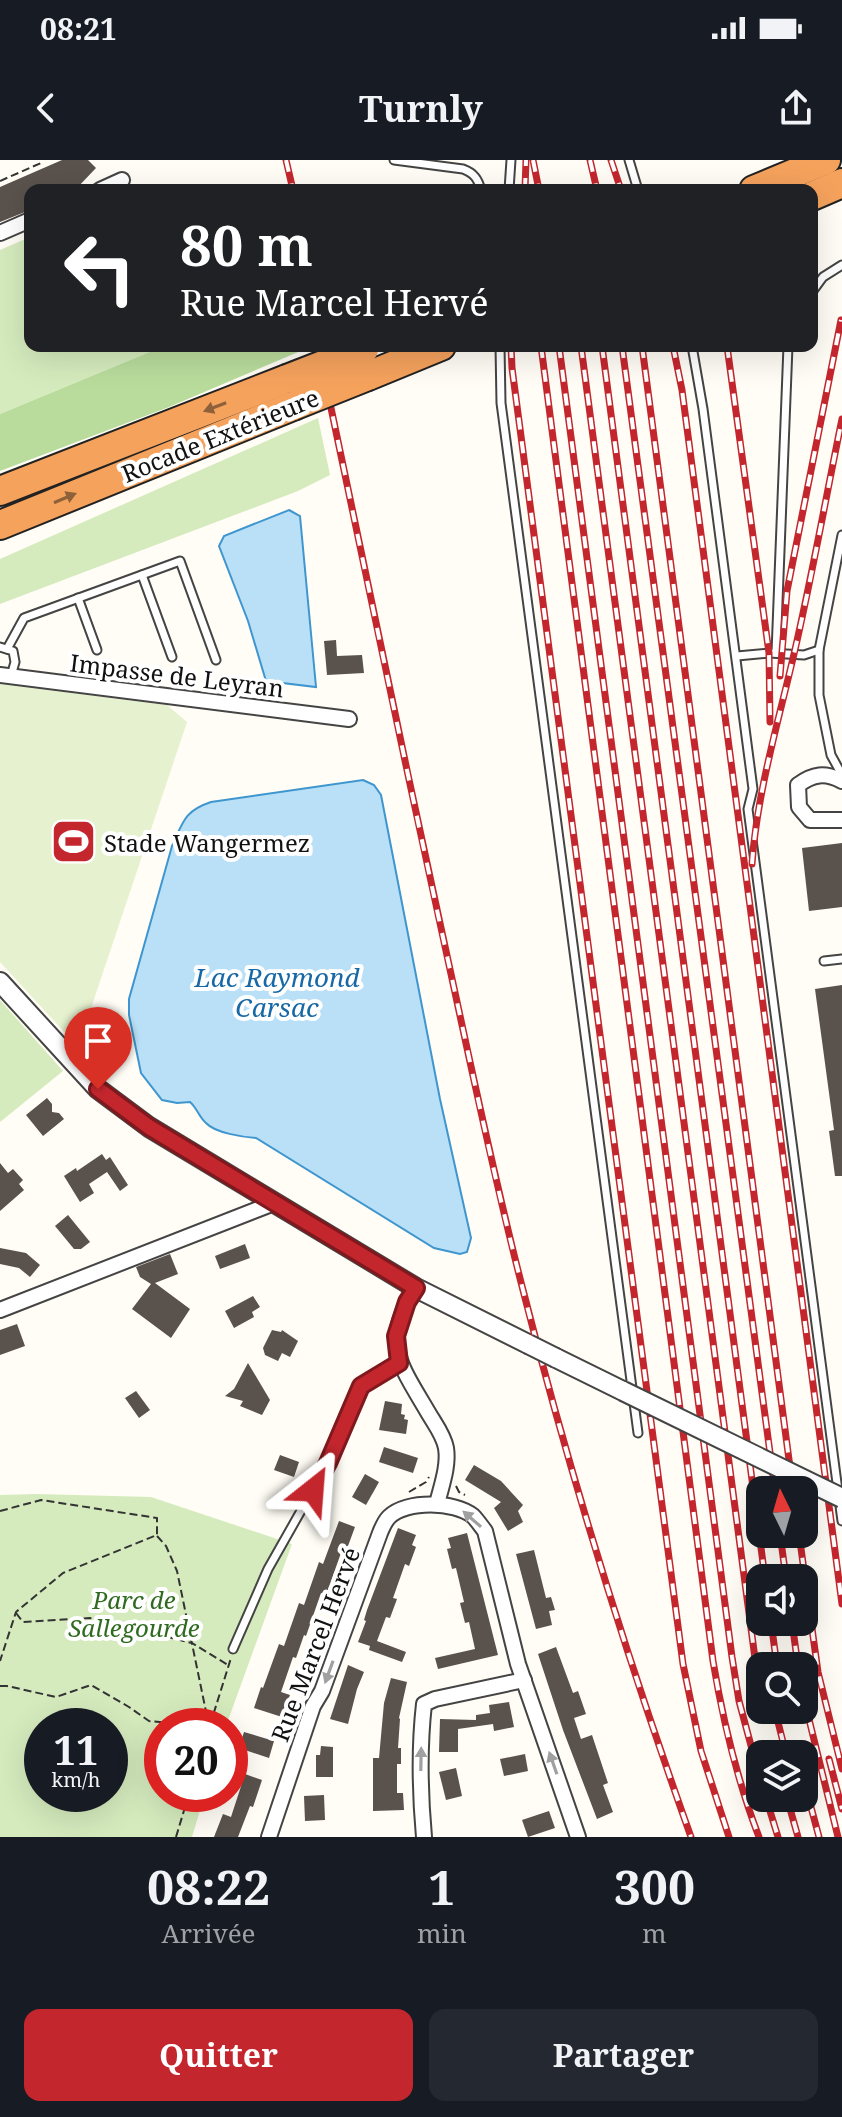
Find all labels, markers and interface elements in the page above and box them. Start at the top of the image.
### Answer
text: 08:21 [40,8,117,49]
text: Turnly [359,84,483,133]
icon: back [24,86,68,130]
icon: share [774,86,818,130]
text: 80 m [180,206,313,282]
icon: left [48,216,152,320]
text: Rue Marcel Hervé [180,278,488,327]
street label: Rocade Extérieure [116,380,324,490]
one-way arrow [203,401,227,414]
one-way arrow [53,492,77,505]
street label: Impasse de Leyran [68,645,286,705]
sports icon: Stade Wangermez [49,818,97,866]
place label: Stade Wangermez [104,826,310,859]
water label: Lac Raymond Carsac [193,959,360,1025]
pin [64,1007,132,1089]
icon: arrive [76,1019,120,1063]
position arrow [271,1448,355,1532]
north arrow [746,1476,818,1548]
map controls [746,1476,818,1812]
one-way arrow [463,1511,483,1528]
street label: Rue Marcel Hervé [263,1542,367,1746]
button: sound [746,1564,818,1636]
park label: Parc de Sallegourde [68,1583,200,1644]
button: search [746,1652,818,1724]
one-way arrow [322,1661,335,1685]
speed limit sign: 20 [144,1708,248,1812]
text: 11 [53,1722,99,1777]
button: layers [746,1740,818,1812]
one-way arrow [415,1746,427,1771]
one-way arrow [546,1751,558,1775]
text: km/h [51,1766,101,1793]
text: 08:22 [147,1854,270,1919]
text: 1 [428,1854,455,1919]
text: 300 [614,1854,695,1919]
text: Arrivée [161,1915,256,1951]
text: min [417,1915,467,1951]
text: m [642,1915,667,1951]
button: Quitter [24,2009,413,2101]
button: Partager [429,2009,818,2101]

